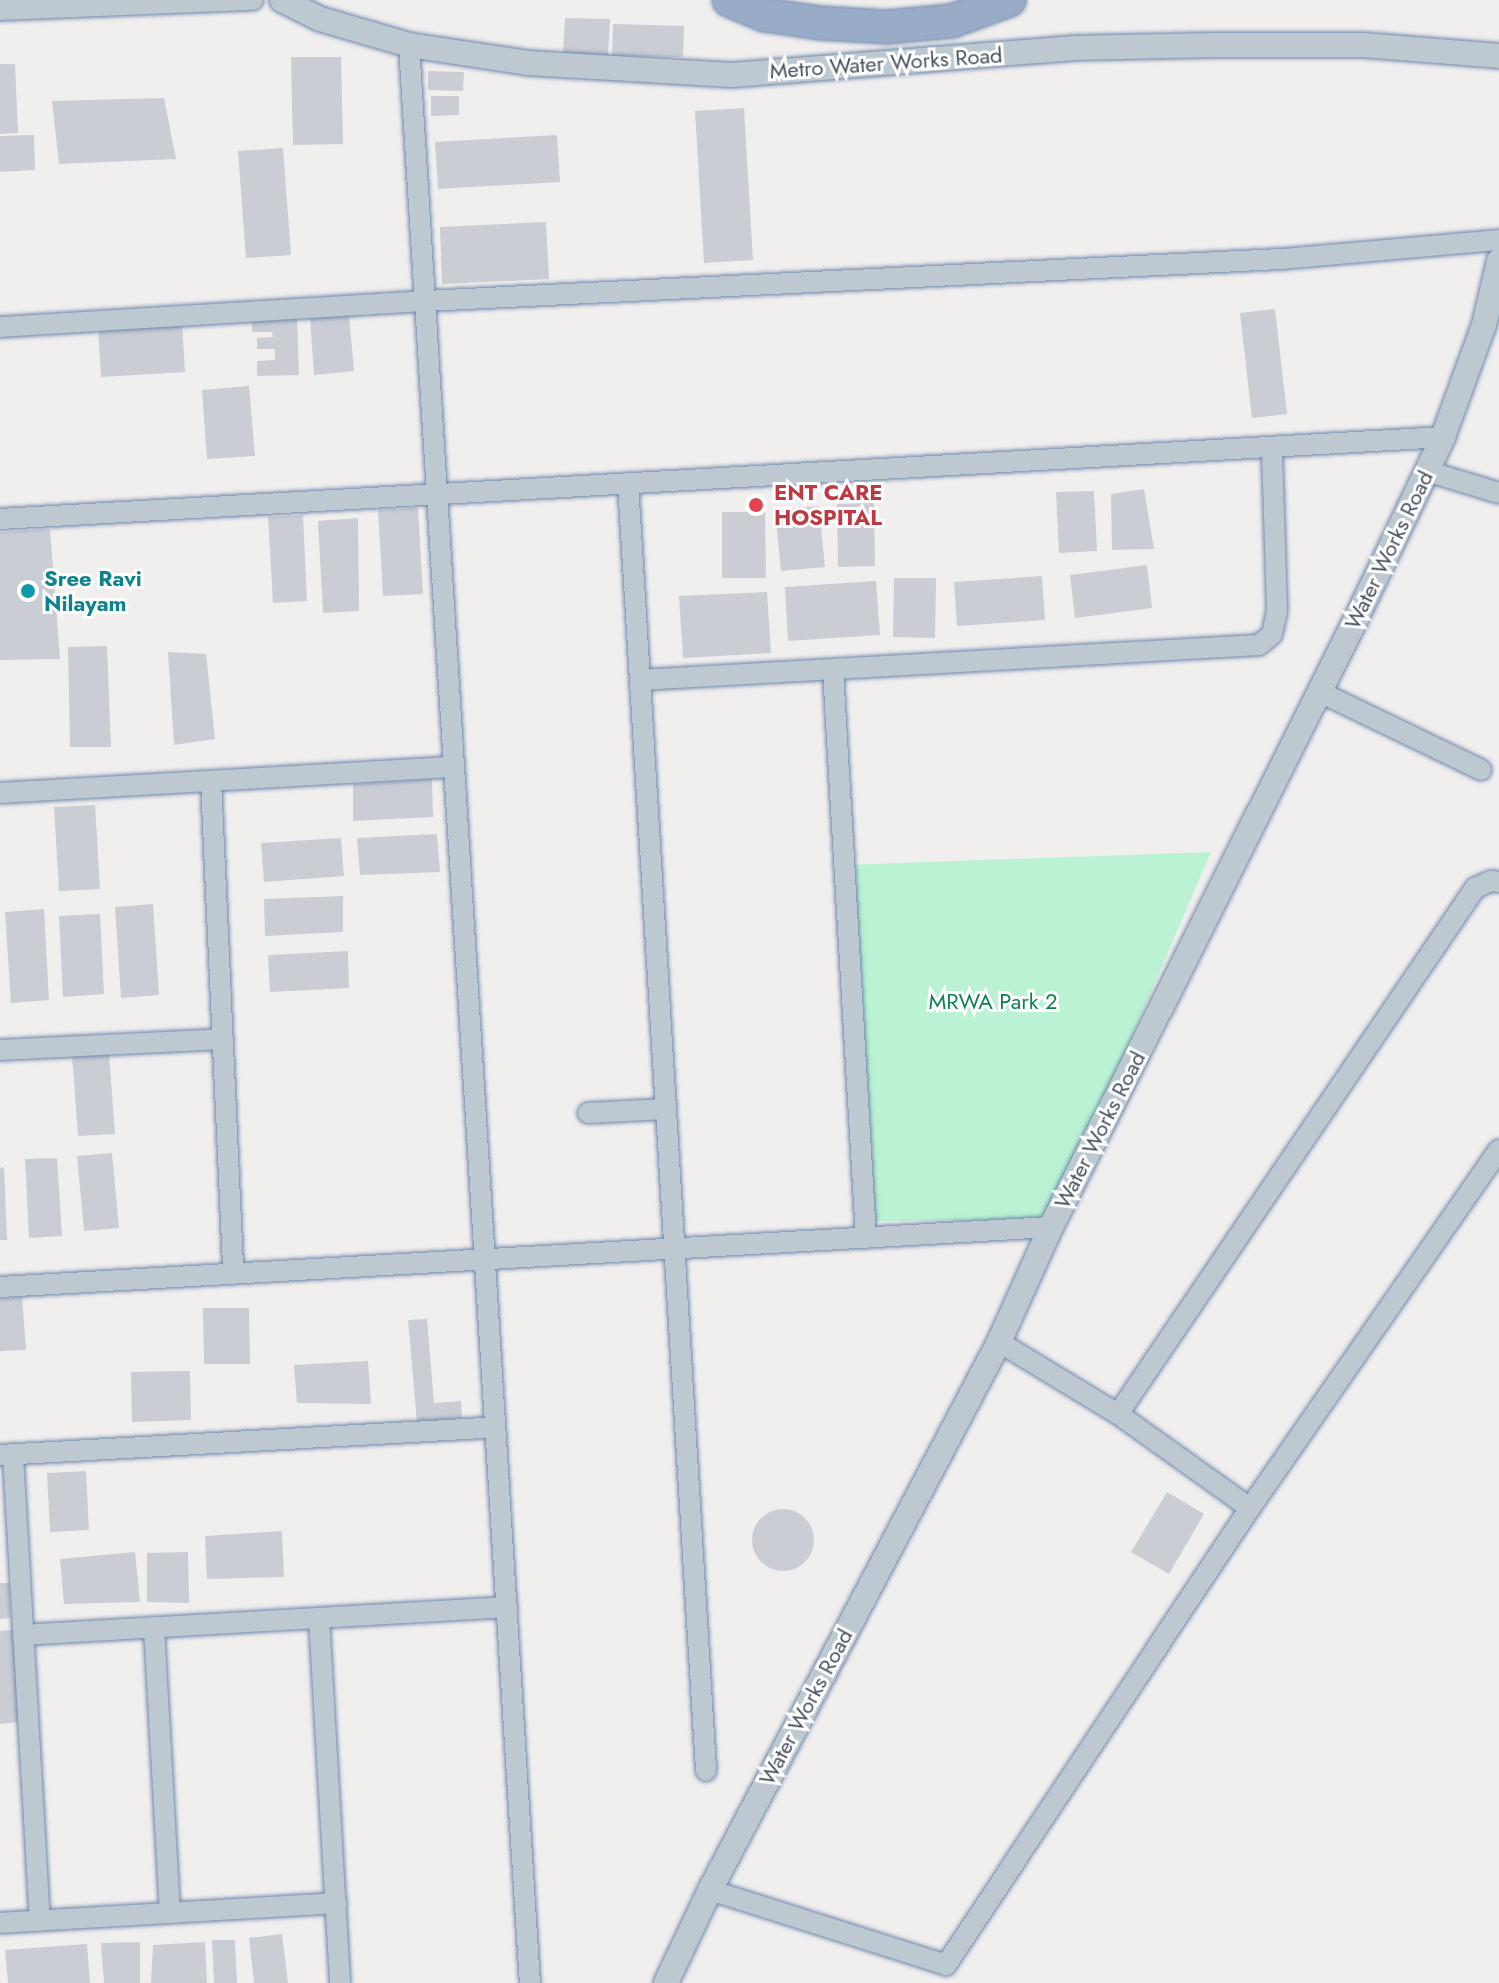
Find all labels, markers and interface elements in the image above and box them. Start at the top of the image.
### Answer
street label: Metro Water Works Road [769,42,1003,84]
street label: Water Works Road [1339,466,1439,634]
place label: ENT CARE HOSPITAL [774,479,882,530]
marker: ENT CARE HOSPITAL [745,494,767,516]
place label: Sree Ravi Nilayam [44,565,142,616]
marker: Sree Ravi Nilayam [19,582,37,600]
park label: MRWA Park 2 [928,989,1058,1015]
street label: Water Works Road [1049,1047,1151,1213]
street label: Water Works Road [754,1624,858,1790]

